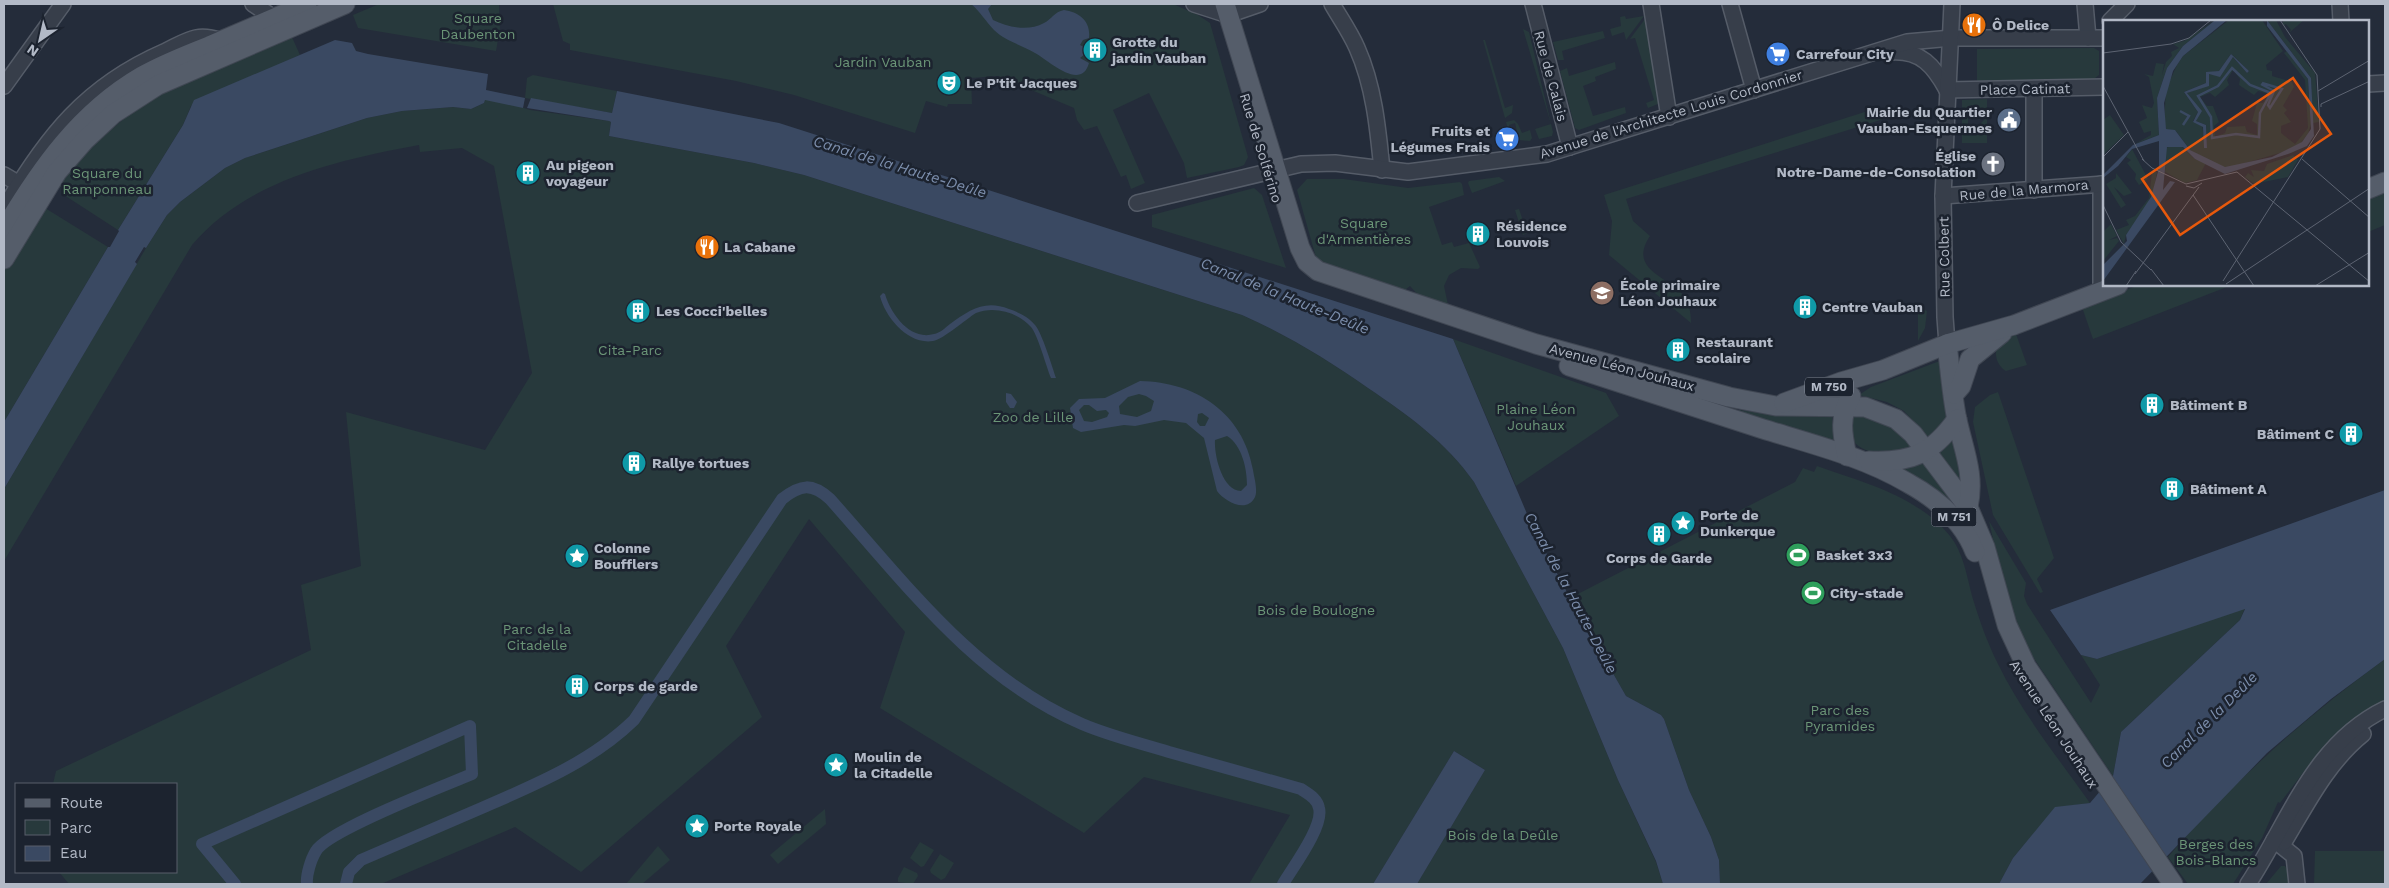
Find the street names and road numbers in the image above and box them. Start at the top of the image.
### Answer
street label: Rue de Calais [1531,29,1571,123]
street label: Avenue de l'Architecte Louis Cordonnier [1538,66,1805,162]
street label: Place Catinat [1980,80,2070,98]
street label: Rue de Solférino [1237,91,1285,205]
street label: Rue de la Marmora [1959,176,2089,204]
street label: Rue Colbert [1935,216,1953,298]
street label: Avenue Léon Jouhaux [1548,340,1696,394]
road number: M 750 [1805,378,1853,397]
road number: M 751 [1932,508,1976,526]
street label: Avenue Léon Jouhaux [2007,657,2101,791]

